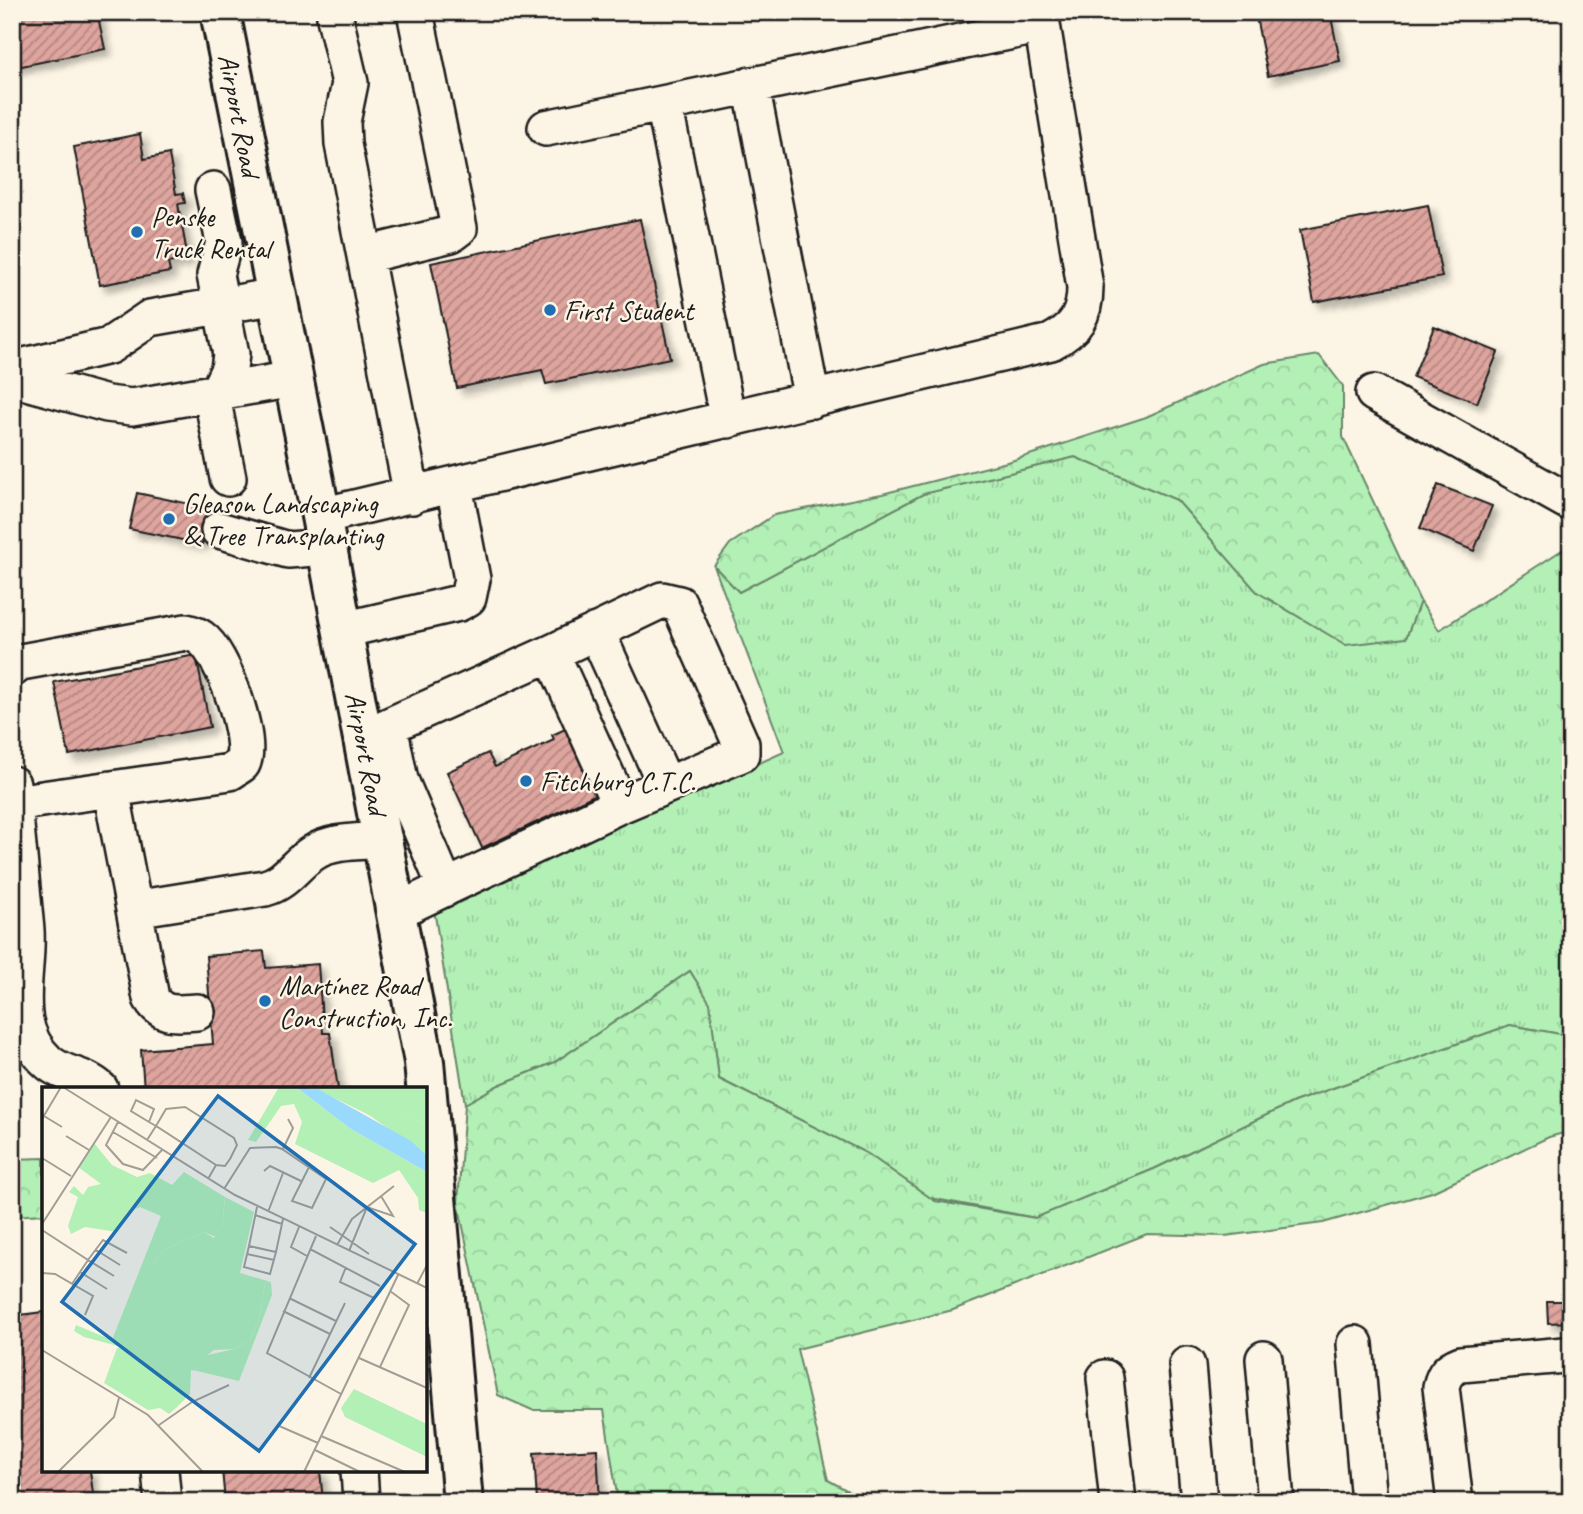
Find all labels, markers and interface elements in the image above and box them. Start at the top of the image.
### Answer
street label: Airport Road [211,51,269,183]
place label: Penske Truck Rental [151,199,275,266]
marker: Penske Truck Rental [129,224,145,240]
place label: First Student [564,293,696,328]
marker: First Student [542,302,558,318]
place label: Gleason Landscaping & Tree Transplanting [183,486,385,553]
marker: Gleason Landscaping & Tree Transplanting [161,511,177,527]
street label: Airport Road [338,689,396,821]
place label: Fitchburg C.T.C. [540,764,696,799]
marker: Fitchburg C.T.C. [518,773,534,789]
place label: Martínez Road Construction, Inc. [279,968,452,1035]
marker: Martínez Road Construction, Inc. [257,993,273,1009]
inset map [42,1087,427,1472]

